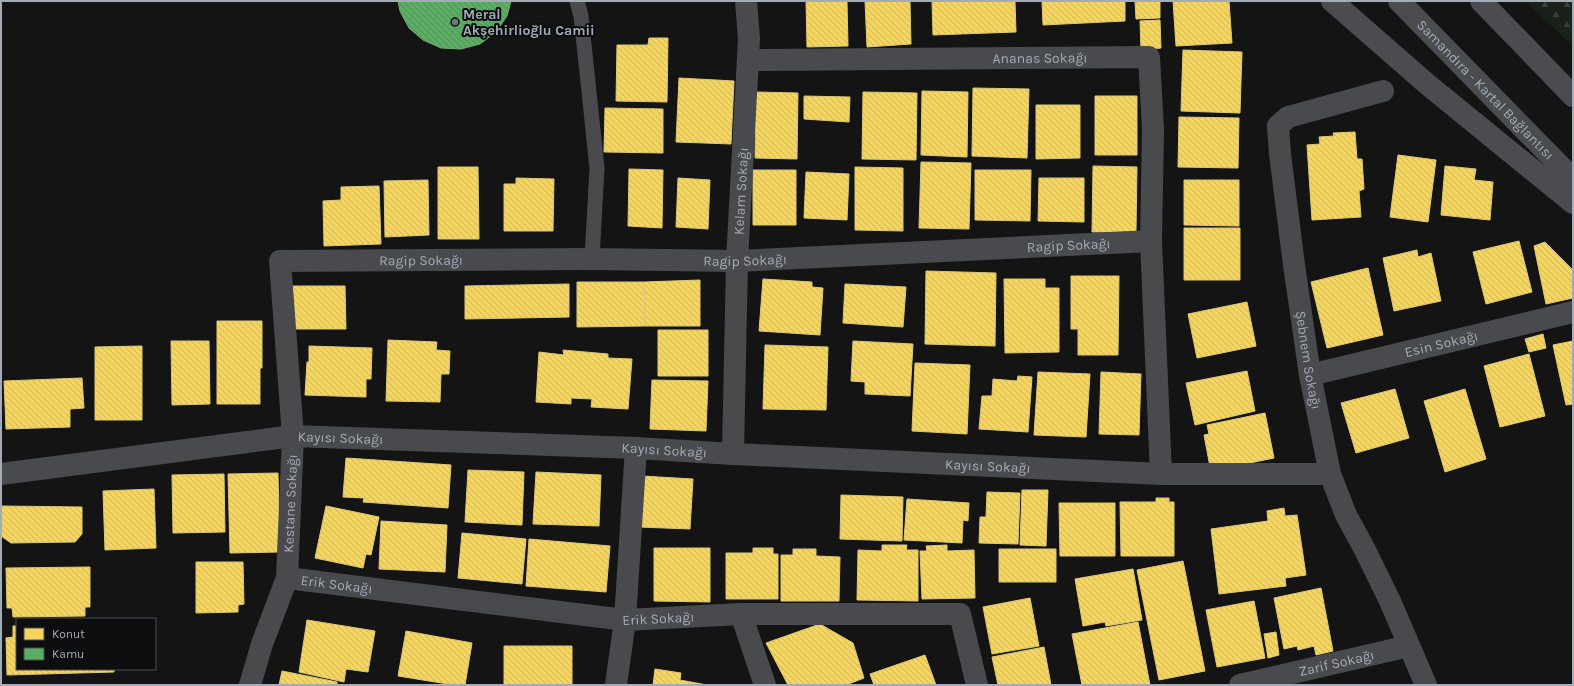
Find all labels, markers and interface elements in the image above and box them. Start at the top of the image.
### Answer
place label: Meral Akşehirlioğlu Camii [463,6,595,39]
street label: Samandıra - Kartal Bağlantısı [1413,16,1558,164]
marker: Meral Akşehirlioğlu Camii [450,17,460,27]
street label: Ananas Sokağı [992,49,1088,67]
street label: Kelam Sokağı [730,147,752,235]
street label: Ragip Sokağı [1026,235,1111,256]
street label: Ragip Sokağı [703,251,787,270]
street label: Ragip Sokağı [379,252,463,269]
street label: Şebnem Sokağı [1292,310,1325,411]
street label: Esin Sokağı [1403,327,1480,361]
street label: Kayısı Sokağı [297,428,384,448]
street label: Kayısı Sokağı [621,439,708,461]
street label: Kestane Sokağı [280,454,301,553]
street label: Kayısı Sokağı [945,456,1031,477]
street label: Erik Sokağı [300,572,373,598]
street label: Erik Sokağı [622,608,695,629]
legend [16,618,156,670]
text: Konut [52,627,85,641]
street label: Zarif Sokağı [1297,646,1376,680]
text: Kamu [52,647,84,661]

